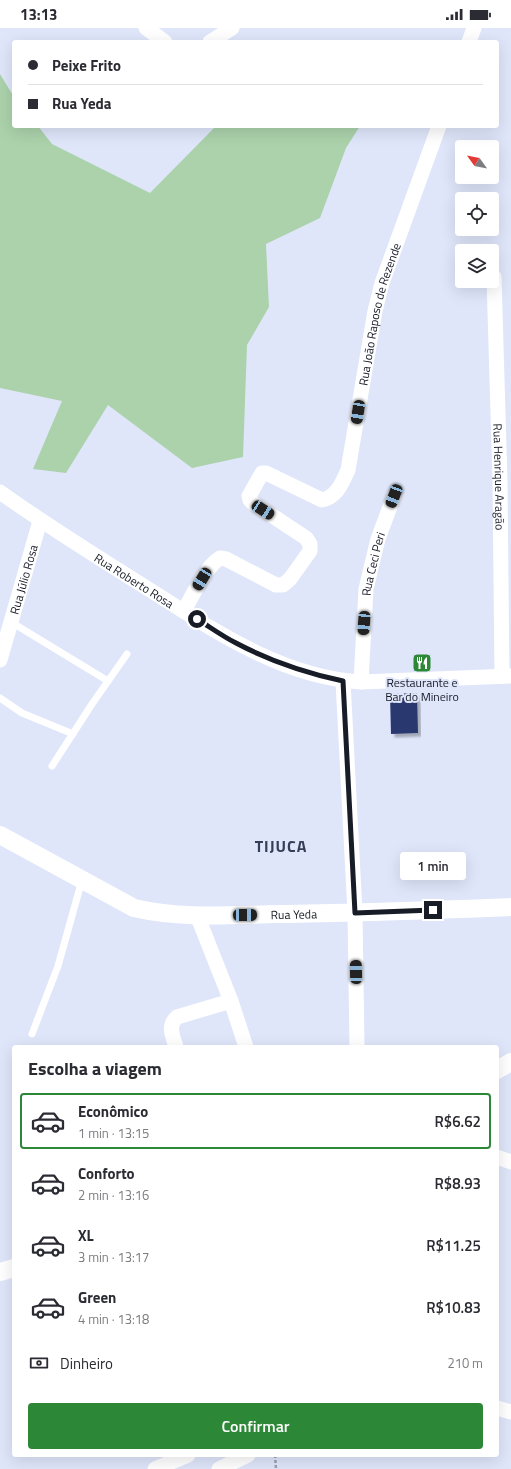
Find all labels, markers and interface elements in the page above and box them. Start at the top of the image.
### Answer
text: 13:13 [20,3,57,26]
text: Peixe Frito [52,54,121,77]
text: Rua Yeda [52,92,111,115]
north arrow [455,140,499,184]
map controls [455,140,499,288]
button: locate [455,192,499,236]
street label: Rua João Raposo de Rezende [353,240,405,387]
button: layers [455,244,499,288]
car [350,399,366,425]
street label: Rua Henrique Aragão [489,423,510,531]
car [384,483,404,509]
car [250,498,276,522]
street label: Rua Ceci Peri [356,529,389,596]
street label: Rua Júlio Rosa [4,542,42,616]
street label: Rua Roberto Rosa [91,548,178,613]
car [191,566,213,592]
route start [188,610,206,628]
car [357,611,371,635]
restaurant icon: Restaurante e Bar do Mineiro [411,652,433,674]
place label: Restaurante e Bar do Mineiro [385,673,459,706]
district label: TIJUCA [255,834,307,858]
callout: 1 min [400,852,466,880]
text: 1 min [417,856,449,876]
route end [424,901,442,919]
street label: Rua Yeda [270,904,317,924]
car [233,909,257,921]
car [350,960,362,984]
text: Escolha a viagem [28,1055,162,1082]
text: Econômico [78,1100,148,1123]
icon: car [30,1103,66,1139]
text: R$6.62 [435,1110,481,1133]
text: 1 min · 13:15 [78,1123,149,1143]
text: Conforto [78,1162,135,1185]
icon: car [30,1165,66,1201]
text: R$8.93 [435,1172,481,1195]
text: 2 min · 13:16 [78,1185,149,1205]
text: XL [78,1224,94,1247]
icon: car [30,1227,66,1263]
text: R$11.25 [426,1234,481,1257]
text: 3 min · 13:17 [78,1247,149,1267]
text: Green [78,1286,116,1309]
icon: car [30,1289,66,1325]
text: R$10.83 [426,1296,481,1319]
text: 4 min · 13:18 [78,1309,149,1329]
icon: cash [28,1352,50,1374]
text: Dinheiro [60,1352,113,1375]
text: 210 m [447,1353,483,1373]
button: Confirmar [28,1403,483,1449]

